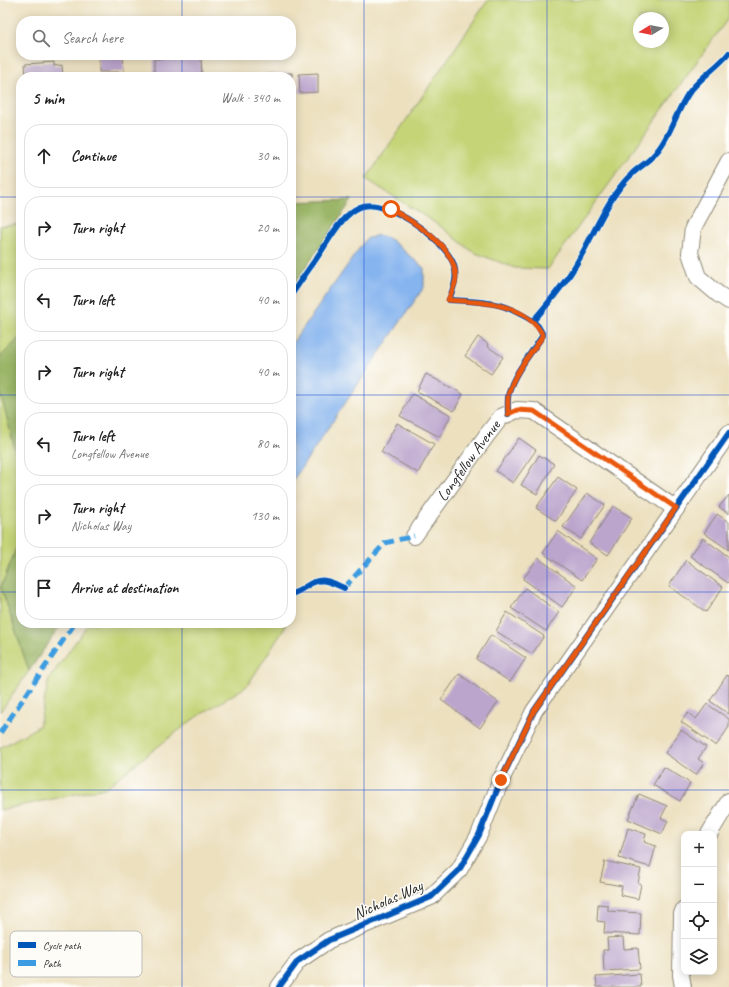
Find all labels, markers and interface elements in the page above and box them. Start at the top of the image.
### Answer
north arrow [633,12,669,48]
search box [16,16,296,60]
icon: search [30,27,52,49]
text: Search here [62,29,123,48]
text: 5 min [32,88,64,109]
text: Walk · 340 m [221,90,280,106]
icon: ahead [33,145,55,167]
text: Continue [71,147,116,166]
text: 30 m [257,148,279,164]
route start [382,200,400,218]
icon: right [33,217,55,239]
text: Turn right [71,219,124,238]
text: 20 m [257,220,279,236]
icon: left [33,289,55,311]
text: Turn left [71,291,114,310]
text: 40 m [257,292,279,308]
icon: right [33,361,55,383]
text: Turn right [71,363,124,382]
text: 40 m [257,364,279,380]
street label: Longfellow Avenue [432,415,506,505]
text: Turn left [71,427,114,446]
icon: left [33,433,55,455]
text: 80 m [257,436,279,452]
text: Longfellow Avenue [71,446,148,462]
text: Turn right [71,499,124,518]
icon: right [33,505,55,527]
text: 130 m [251,508,279,524]
text: Nicholas Way [71,518,131,534]
icon: arrive [33,577,55,599]
text: Arrive at destination [71,579,178,598]
route end [492,771,510,789]
map controls [681,831,717,975]
button: + [681,831,717,867]
button: − [681,867,717,903]
street label: Nicholas Way [350,875,427,924]
button: locate [681,903,717,939]
legend [10,931,142,977]
text: Cycle path [43,938,82,952]
button: layers [681,939,717,975]
text: Path [43,956,62,970]

